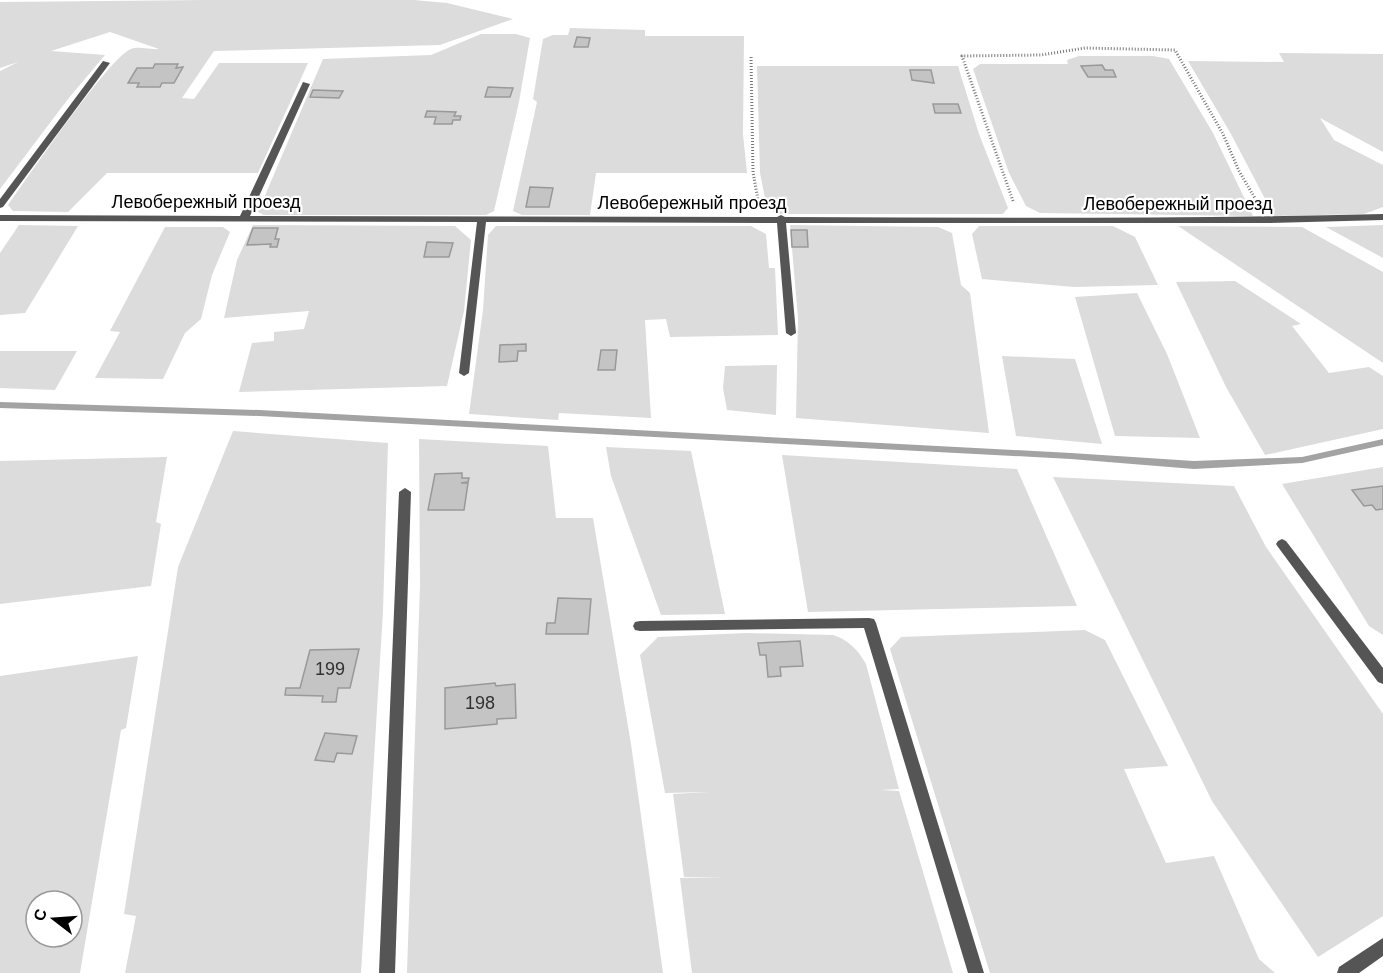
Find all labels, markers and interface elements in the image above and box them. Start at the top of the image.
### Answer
street label: Левобережный проезд [112,192,301,212]
street label: Левобережный проезд [598,193,787,213]
street label: Левобережный проезд [1084,194,1273,214]
house number: 199 [315,659,345,679]
house number: 198 [465,693,495,713]
north arrow [24,889,84,949]
text: С [30,906,50,923]

